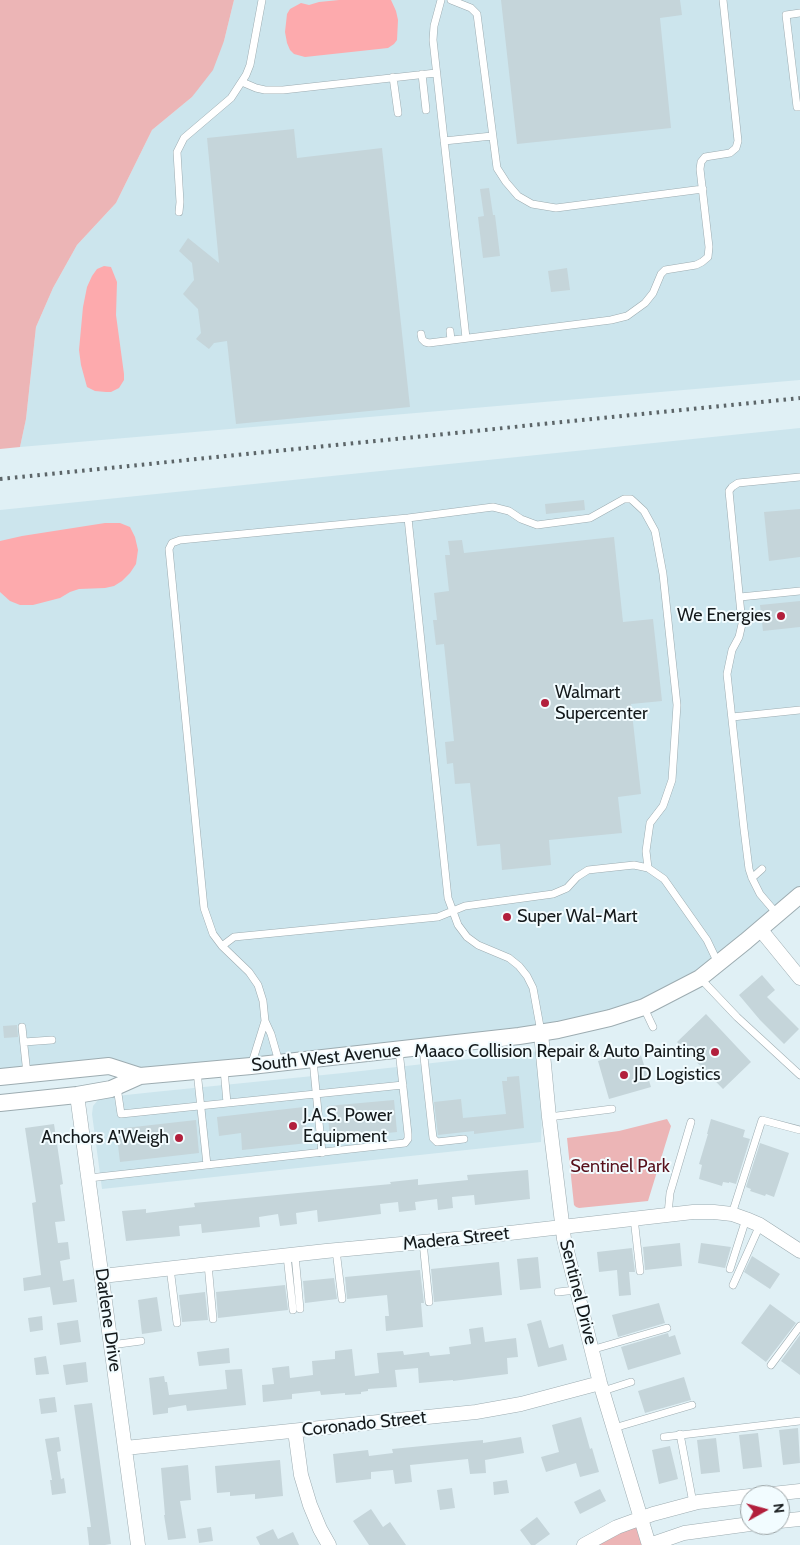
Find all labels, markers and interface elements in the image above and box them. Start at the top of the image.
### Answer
place label: We Energies [677,605,771,627]
marker: We Energies [775,610,787,622]
place label: Walmart Supercenter [555,682,648,724]
marker: Walmart Supercenter [539,697,551,709]
place label: Super Wal-Mart [517,906,638,928]
marker: Super Wal-Mart [501,911,513,923]
street label: South West Avenue [250,1039,402,1077]
place label: Maaco Collision Repair & Auto Painting [414,1041,705,1063]
marker: Maaco Collision Repair & Auto Painting [709,1046,721,1058]
place label: JD Logistics [634,1064,721,1086]
marker: JD Logistics [618,1069,630,1081]
place label: J.A.S. Power Equipment [303,1105,392,1148]
marker: J.A.S. Power Equipment [287,1120,299,1132]
place label: Anchors A'Weigh [41,1127,169,1149]
marker: Anchors A'Weigh [173,1132,185,1144]
park label: Sentinel Park [570,1156,670,1178]
street label: Madera Street [402,1223,510,1255]
street label: Sentinel Drive [555,1237,601,1347]
street label: Darlene Drive [90,1267,126,1373]
street label: Coronado Street [301,1407,427,1441]
north arrow [740,1485,790,1535]
text: N [769,1502,788,1514]

